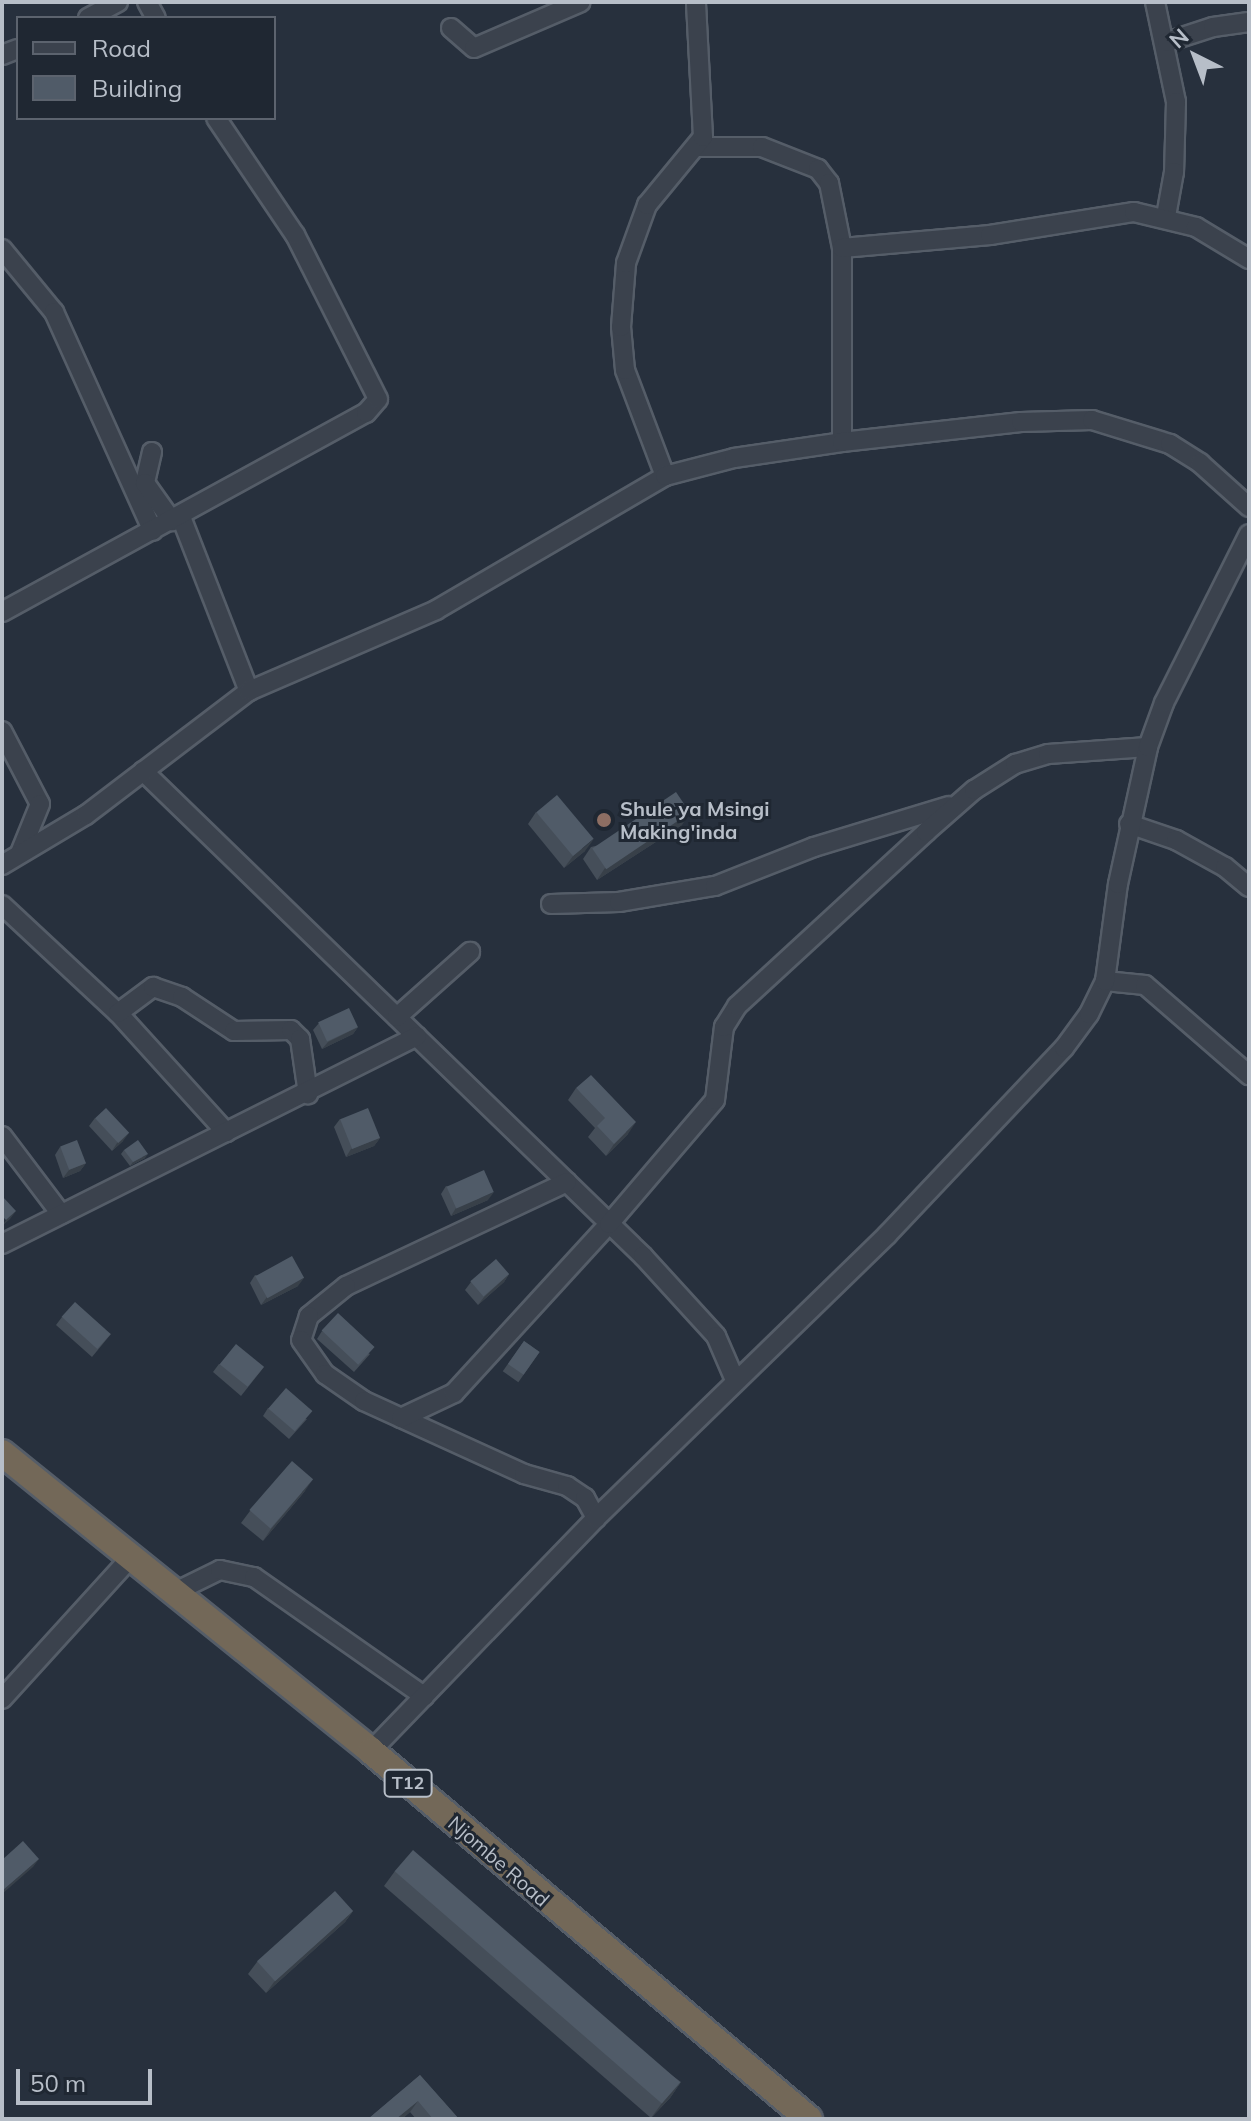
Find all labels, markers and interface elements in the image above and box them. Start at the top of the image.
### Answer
legend [16,16,276,120]
north arrow [1155,16,1235,96]
text: N [1163,22,1194,54]
text: Road [92,33,151,63]
text: Building [92,73,182,103]
place label: Shule ya Msingi Making'inda [620,796,769,843]
marker: Shule ya Msingi Making'inda [595,811,613,829]
road number: T12 [382,1769,434,1797]
street label: Njombe Road [444,1811,554,1911]
scale bar [20,2053,156,2103]
text: 50 m [30,2068,86,2098]

